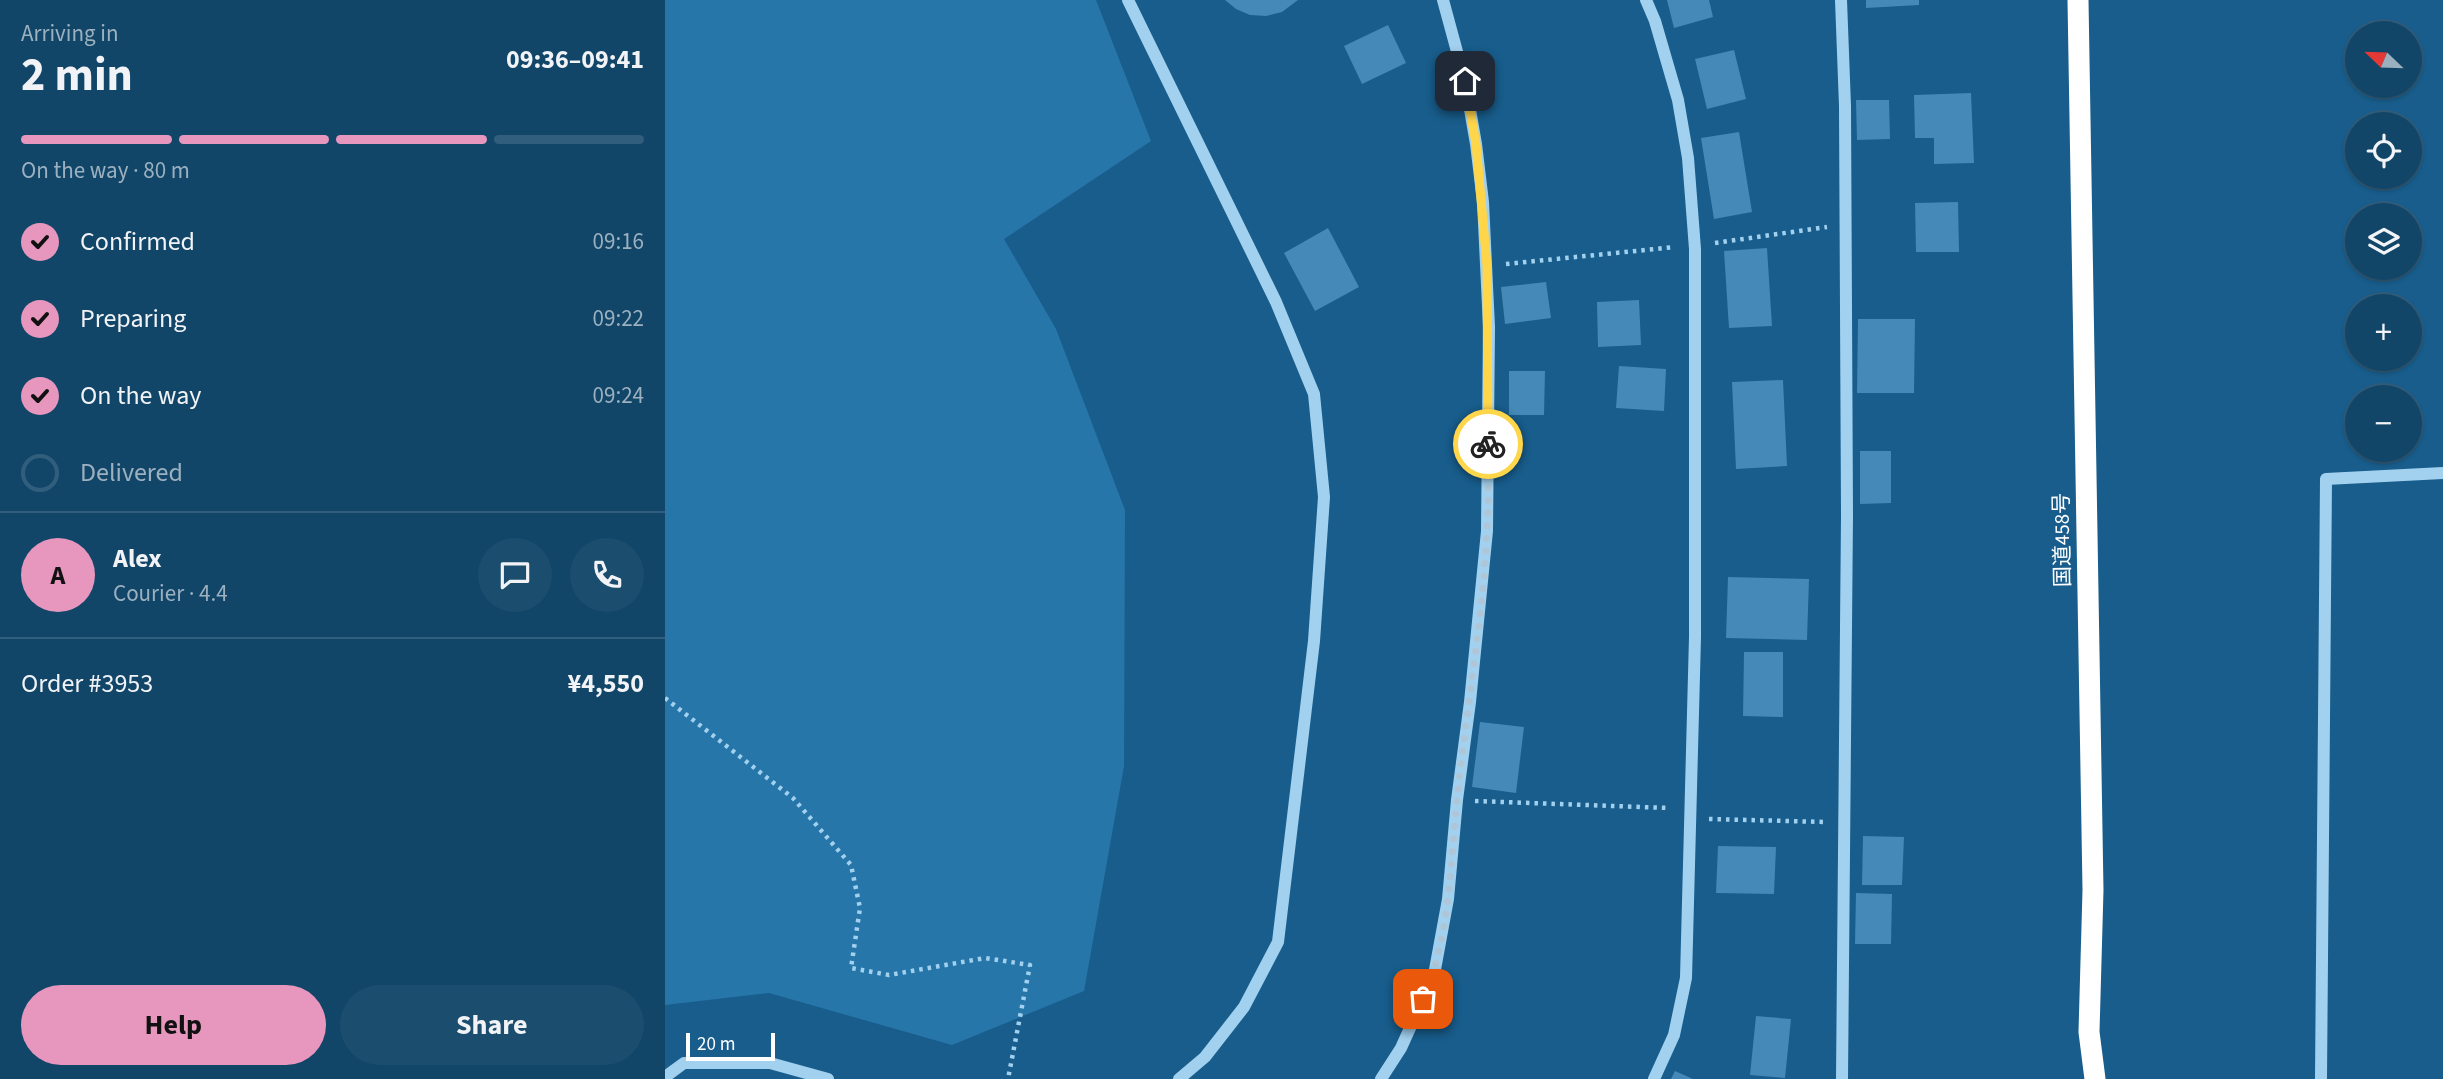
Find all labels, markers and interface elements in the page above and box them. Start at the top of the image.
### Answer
text: Arriving in [21,17,119,50]
north arrow [2345,21,2422,98]
map controls [2345,21,2422,462]
text: 09:36–09:41 [506,41,644,78]
text: 2 min [21,43,133,108]
pin [1435,51,1495,111]
icon: home [1446,62,1484,100]
button: locate [2345,112,2422,189]
text: On the way · 80 m [21,154,190,187]
button: layers [2345,203,2422,280]
icon: check [21,223,59,261]
text: Confirmed [80,223,195,260]
text: 09:16 [593,225,644,258]
button: + [2345,294,2422,371]
icon: check [21,300,59,338]
text: Preparing [80,300,186,337]
text: 09:22 [593,302,644,335]
icon: check [21,377,59,415]
text: On the way [80,377,201,414]
text: 09:24 [593,379,644,412]
button: − [2345,385,2422,462]
courier [1453,409,1523,479]
icon: bike [1469,425,1507,463]
text: Delivered [80,454,183,491]
street label: 国道458号 [2046,493,2078,587]
button: chat [478,538,552,612]
button: phone [570,538,644,612]
text: Alex [113,540,162,577]
text: A [51,557,65,594]
text: Courier · 4.4 [113,577,228,610]
text: Order #3953 [21,665,153,702]
text: ¥4,550 [568,665,644,702]
pin [1393,969,1453,1029]
icon: bag [1404,980,1442,1018]
button: Help [21,985,326,1065]
button: Share [340,985,644,1065]
scale bar [686,1030,775,1062]
text: 20 m [697,1031,735,1058]

